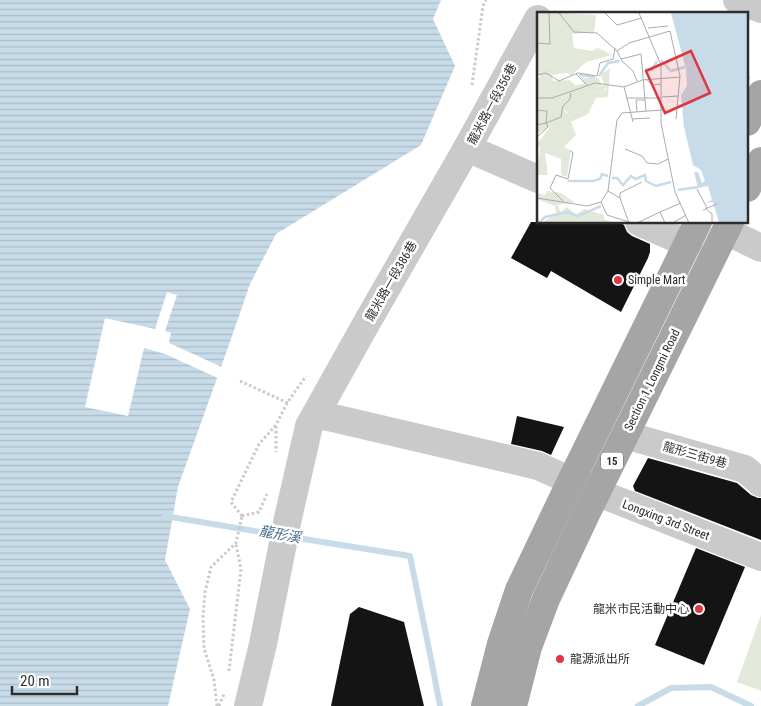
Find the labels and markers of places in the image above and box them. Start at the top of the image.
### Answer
place label: Simple Mart [628,273,686,287]
marker: Simple Mart [612,274,624,286]
place label: 龍米市民活動中心 [593,602,689,616]
marker: 龍米市民活動中心 [693,603,705,615]
place label: 龍源派出所 [570,652,630,666]
marker: 龍源派出所 [554,653,566,665]

